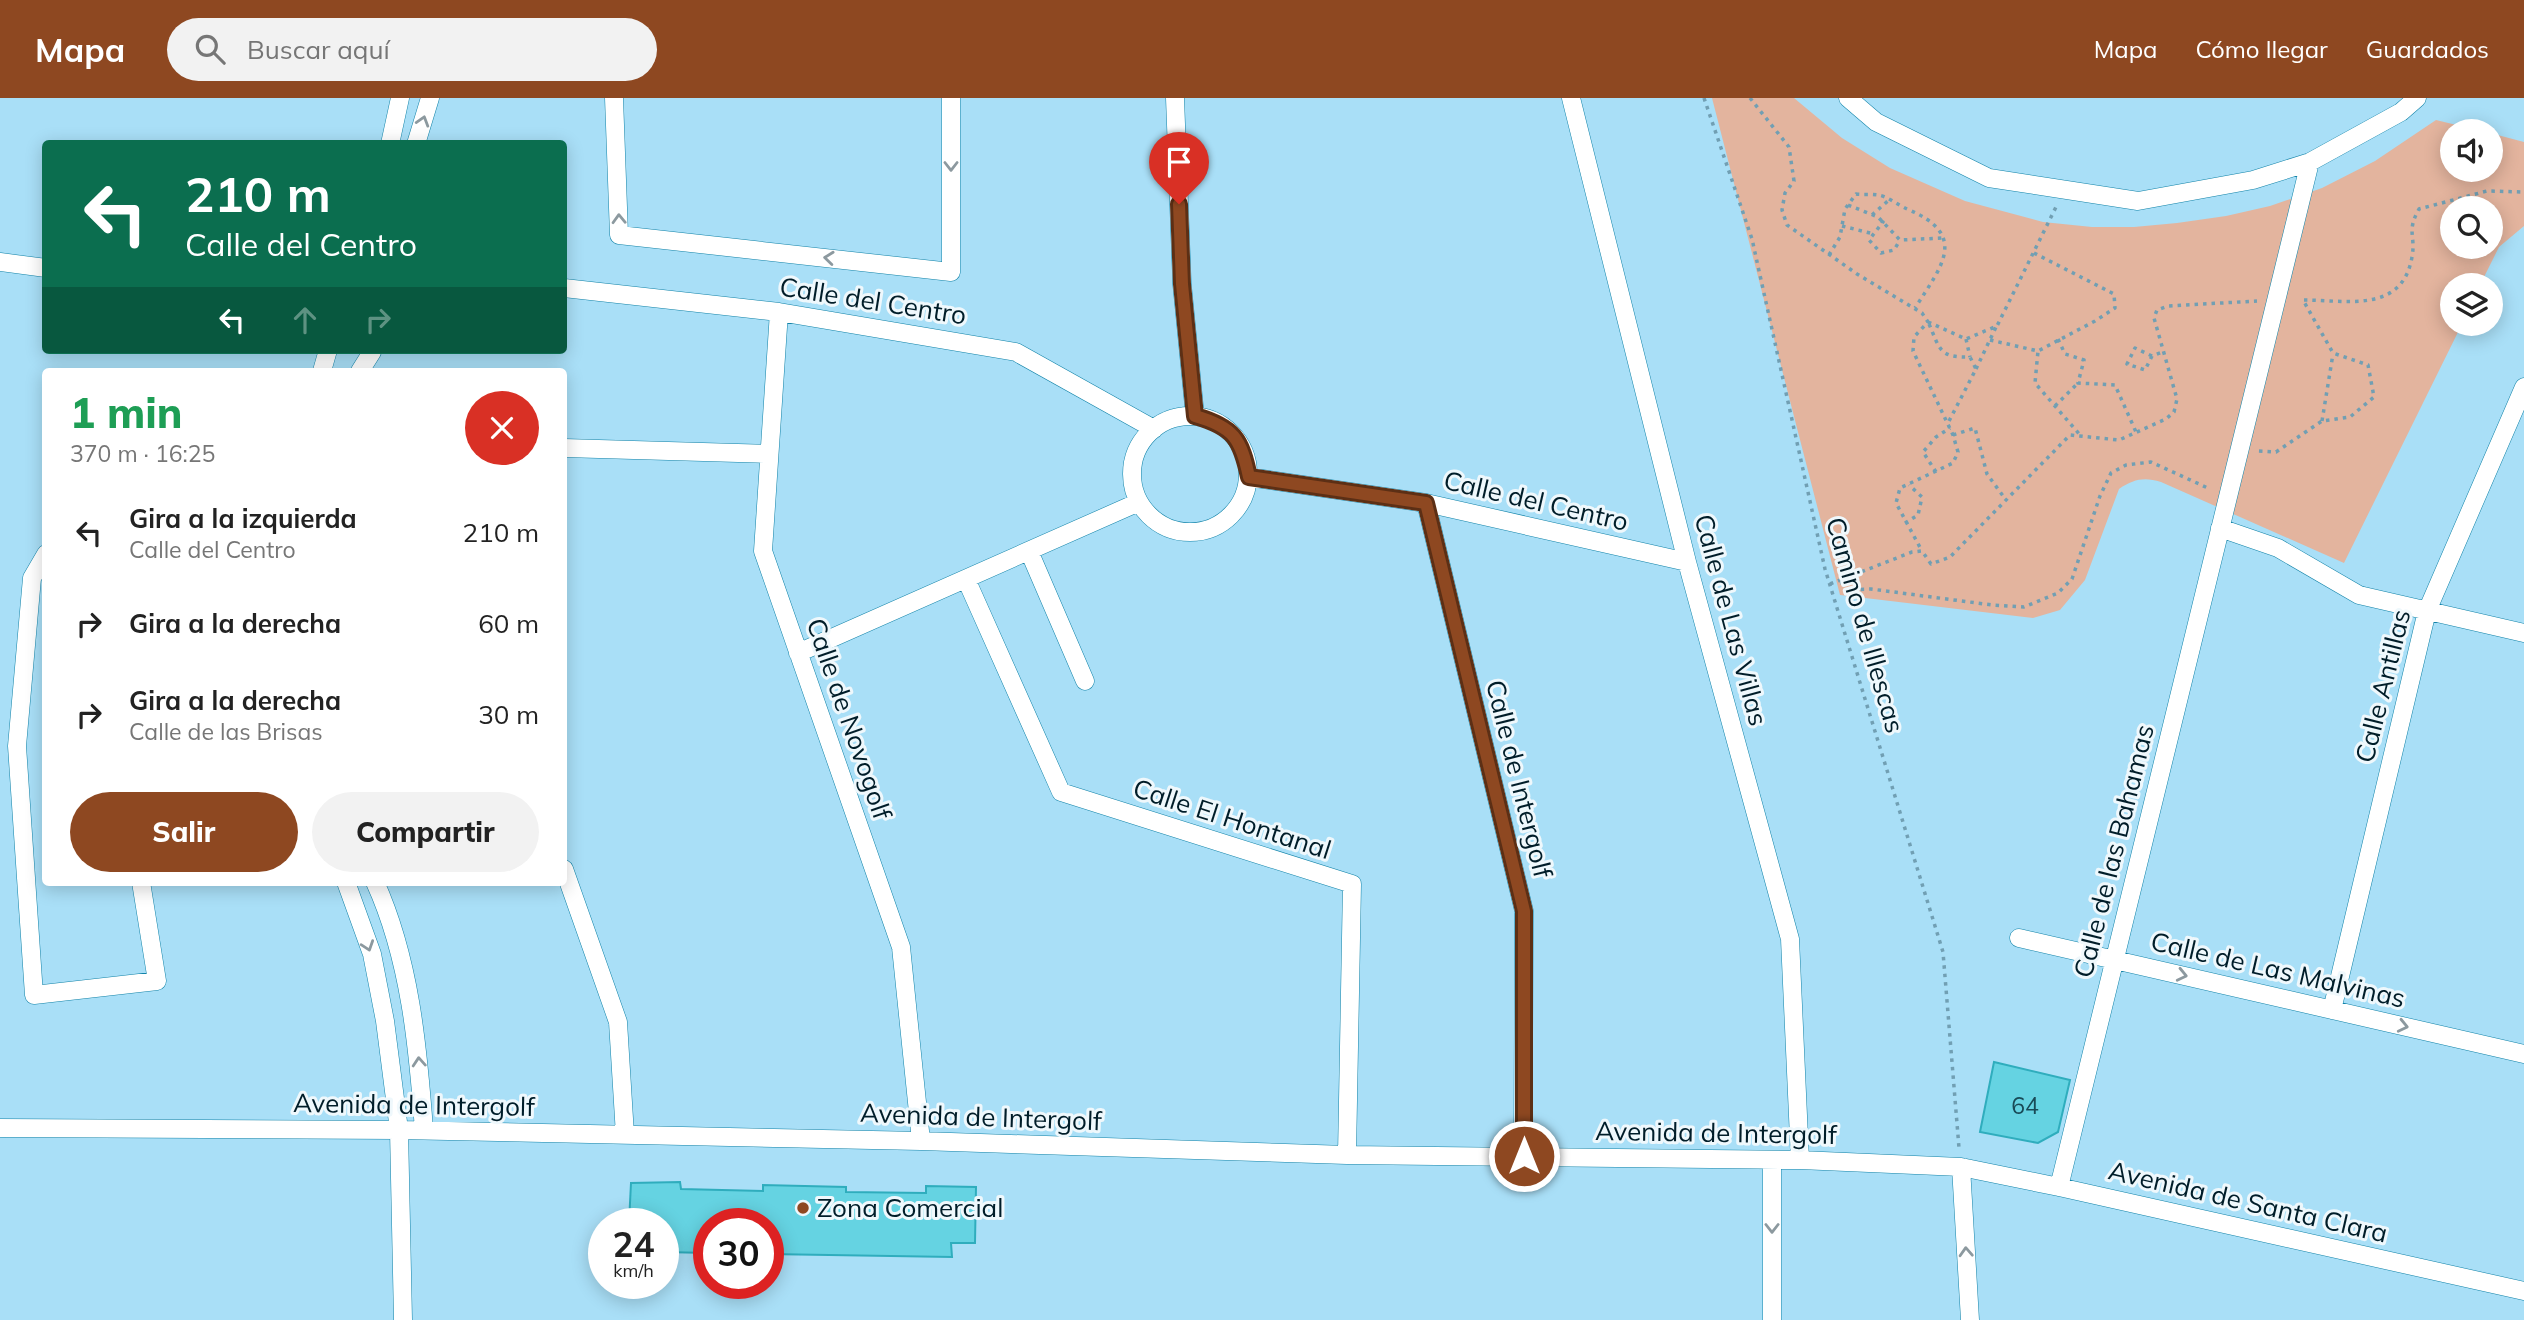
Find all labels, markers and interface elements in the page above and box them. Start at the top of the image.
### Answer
search box [167,18,657,81]
text: Mapa [35,29,125,70]
icon: search [191,30,229,68]
text: Buscar aquí [247,33,390,66]
text: Mapa [2094,34,2157,64]
text: Cómo llegar [2195,34,2328,64]
text: Guardados [2366,34,2489,64]
one-way arrow [415,115,430,127]
map controls [2440,119,2503,336]
button: sound [2440,119,2503,182]
pin [1149,132,1209,204]
icon: arrive [1160,143,1198,181]
one-way arrow [943,161,959,172]
text: 210 m [185,163,331,224]
icon: left [70,168,161,259]
button: search [2440,196,2503,259]
one-way arrow [611,213,626,224]
text: Calle del Centro [185,224,417,264]
one-way arrow [824,251,835,266]
street label: Calle del Centro [777,269,969,332]
button: layers [2440,273,2503,336]
icon: left [213,301,251,339]
icon: ahead [286,301,324,339]
icon: right [359,301,397,339]
text: 1 min [70,386,183,439]
button: close [465,391,539,465]
text: 370 m · 16:25 [70,439,215,468]
street label: Calle del Centro [1441,463,1632,538]
text: Gira a la izquierda [129,502,357,535]
street label: Calle de Las Villas [1687,511,1776,729]
street label: Camino de Illescas [1819,513,1912,736]
icon: left [70,514,108,552]
text: 210 m [463,516,539,549]
text: Calle del Centro [129,535,296,564]
icon: right [70,605,108,643]
street label: Calle Antillas [2348,606,2417,766]
text: Gira a la derecha [129,607,341,640]
text: 60 m [478,607,539,640]
street label: Calle de Novogolf [800,614,900,825]
street label: Calle de Intergolf [1479,677,1560,882]
text: Gira a la derecha [129,684,341,717]
icon: right [70,696,108,734]
text: 30 m [478,698,539,731]
text: Calle de las Brisas [129,717,323,746]
street label: Calle de las Bahamas [2066,721,2161,981]
street label: Calle El Hontanal [1129,771,1335,866]
button: Salir [70,792,298,872]
button: Compartir [312,792,539,872]
street label: Calle de Las Malvinas [2148,924,2409,1015]
one-way arrow [360,940,375,952]
one-way arrow [2175,967,2187,982]
one-way arrow [2397,1018,2409,1033]
one-way arrow [412,1057,427,1068]
street label: Avenida de Intergolf [293,1086,536,1123]
house number: 64 [2011,1091,2039,1120]
street label: Avenida de Intergolf [860,1096,1104,1137]
street label: Avenida de Intergolf [1595,1114,1838,1151]
position arrow [1487,1119,1561,1193]
street label: Avenida de Santa Clara [2105,1153,2391,1250]
place label: Zona Comercial [817,1191,1003,1224]
marker: Zona Comercial [795,1200,811,1216]
speed limit sign: 30 [693,1208,784,1299]
text: 24 [612,1222,655,1266]
one-way arrow [1764,1223,1780,1234]
one-way arrow [1959,1246,1974,1257]
text: km/h [613,1259,654,1282]

